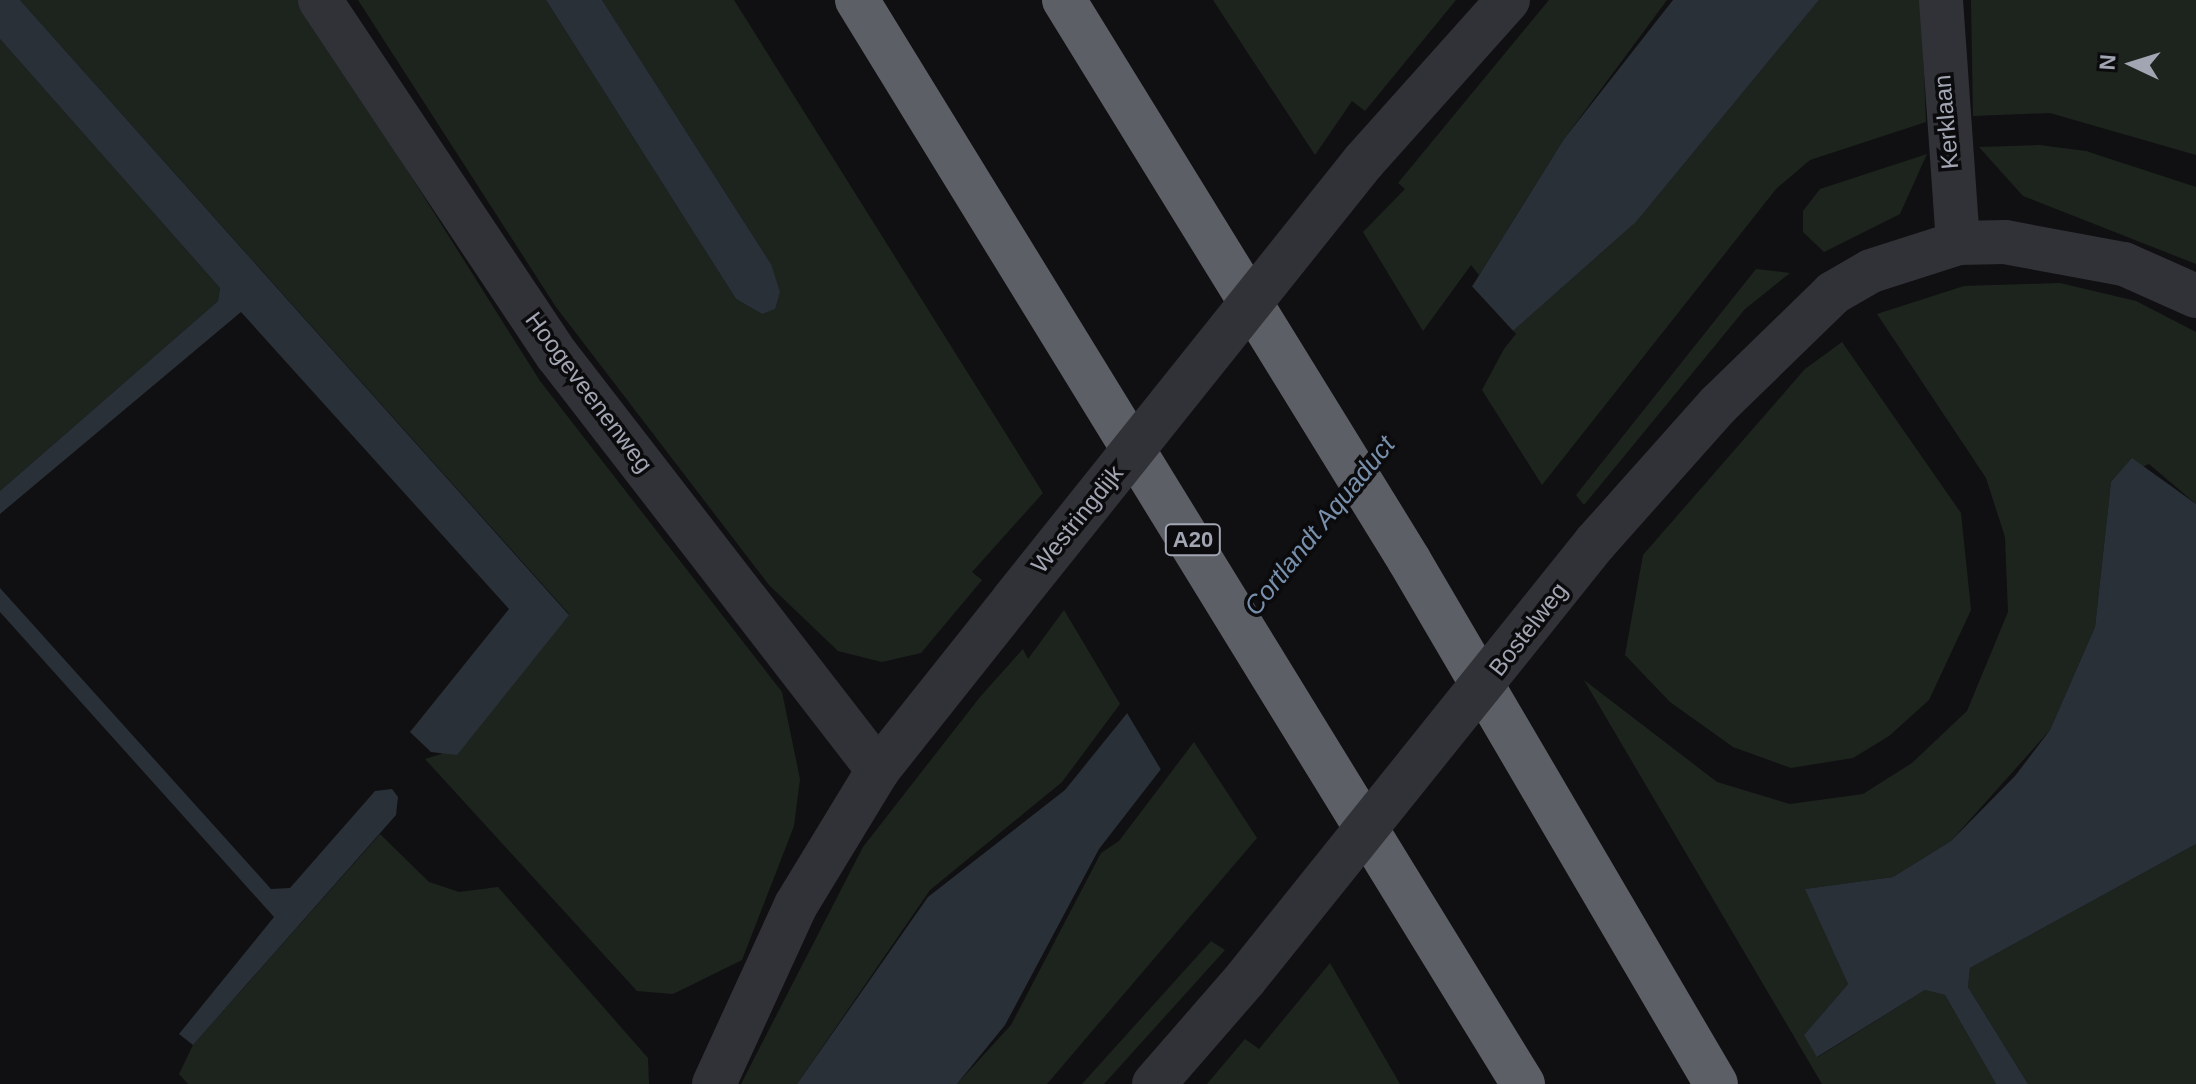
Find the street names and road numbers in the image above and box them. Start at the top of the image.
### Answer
street label: Kerklaan [1928,74,1964,170]
street label: Hoogeveenenweg [519,306,659,478]
street label: Westringdijk [1025,459,1129,579]
road number: A20 [1163,522,1223,558]
street label: Bostelweg [1483,577,1573,681]

